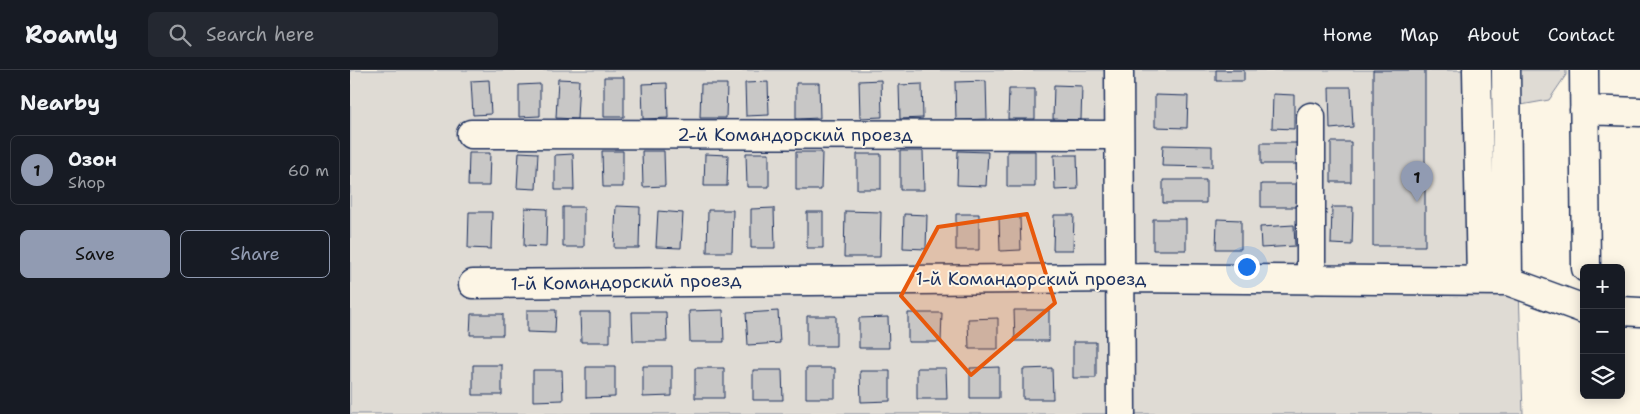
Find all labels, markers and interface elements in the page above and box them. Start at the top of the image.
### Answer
search box [148,12,498,57]
text: Roamly [25,19,118,51]
icon: search [166,21,194,49]
text: Search here [206,22,315,47]
text: Home [1323,23,1372,47]
text: Map [1400,23,1439,47]
text: About [1467,23,1520,47]
text: Contact [1548,23,1615,47]
text: Nearby [20,89,100,117]
street label: 2-й Командорский проезд [677,123,913,147]
text: Озон [68,147,117,172]
text: 1 [33,160,41,181]
text: 60 m [288,160,329,181]
pin: 1 [1401,161,1433,202]
text: Shop [68,172,105,193]
button: Save [20,230,170,278]
button: Share [180,230,330,278]
your location [1234,254,1260,280]
map controls [1580,264,1625,399]
button: + [1580,264,1625,309]
street label: 1-й Командорский проезд [916,267,1147,291]
street label: 1-й Командорский проезд [510,268,742,296]
button: − [1580,309,1625,354]
button: layers [1580,354,1625,399]

